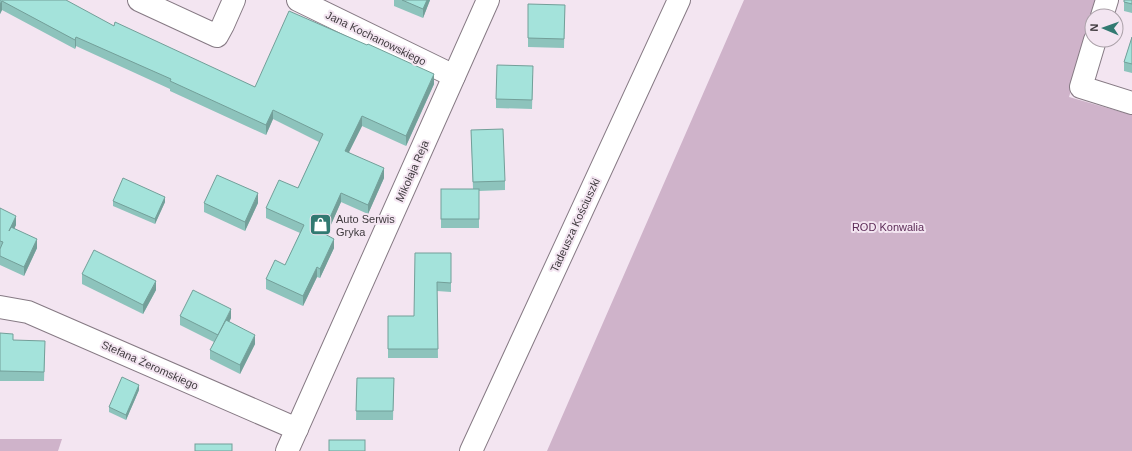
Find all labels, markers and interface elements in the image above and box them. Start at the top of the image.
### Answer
street label: Jana Kochanowskiego [324,8,428,68]
north arrow [1084,8,1124,48]
text: N [1088,23,1100,32]
street label: Mikołaja Reja [393,138,431,204]
street label: Tadeusza Kościuszki [548,176,602,274]
shop icon: Auto Serwis Gryka [307,212,333,238]
place label: Auto Serwis Gryka [336,213,395,238]
park label: ROD Konwalia [852,221,925,233]
street label: Stefana Żeromskiego [100,338,200,392]

